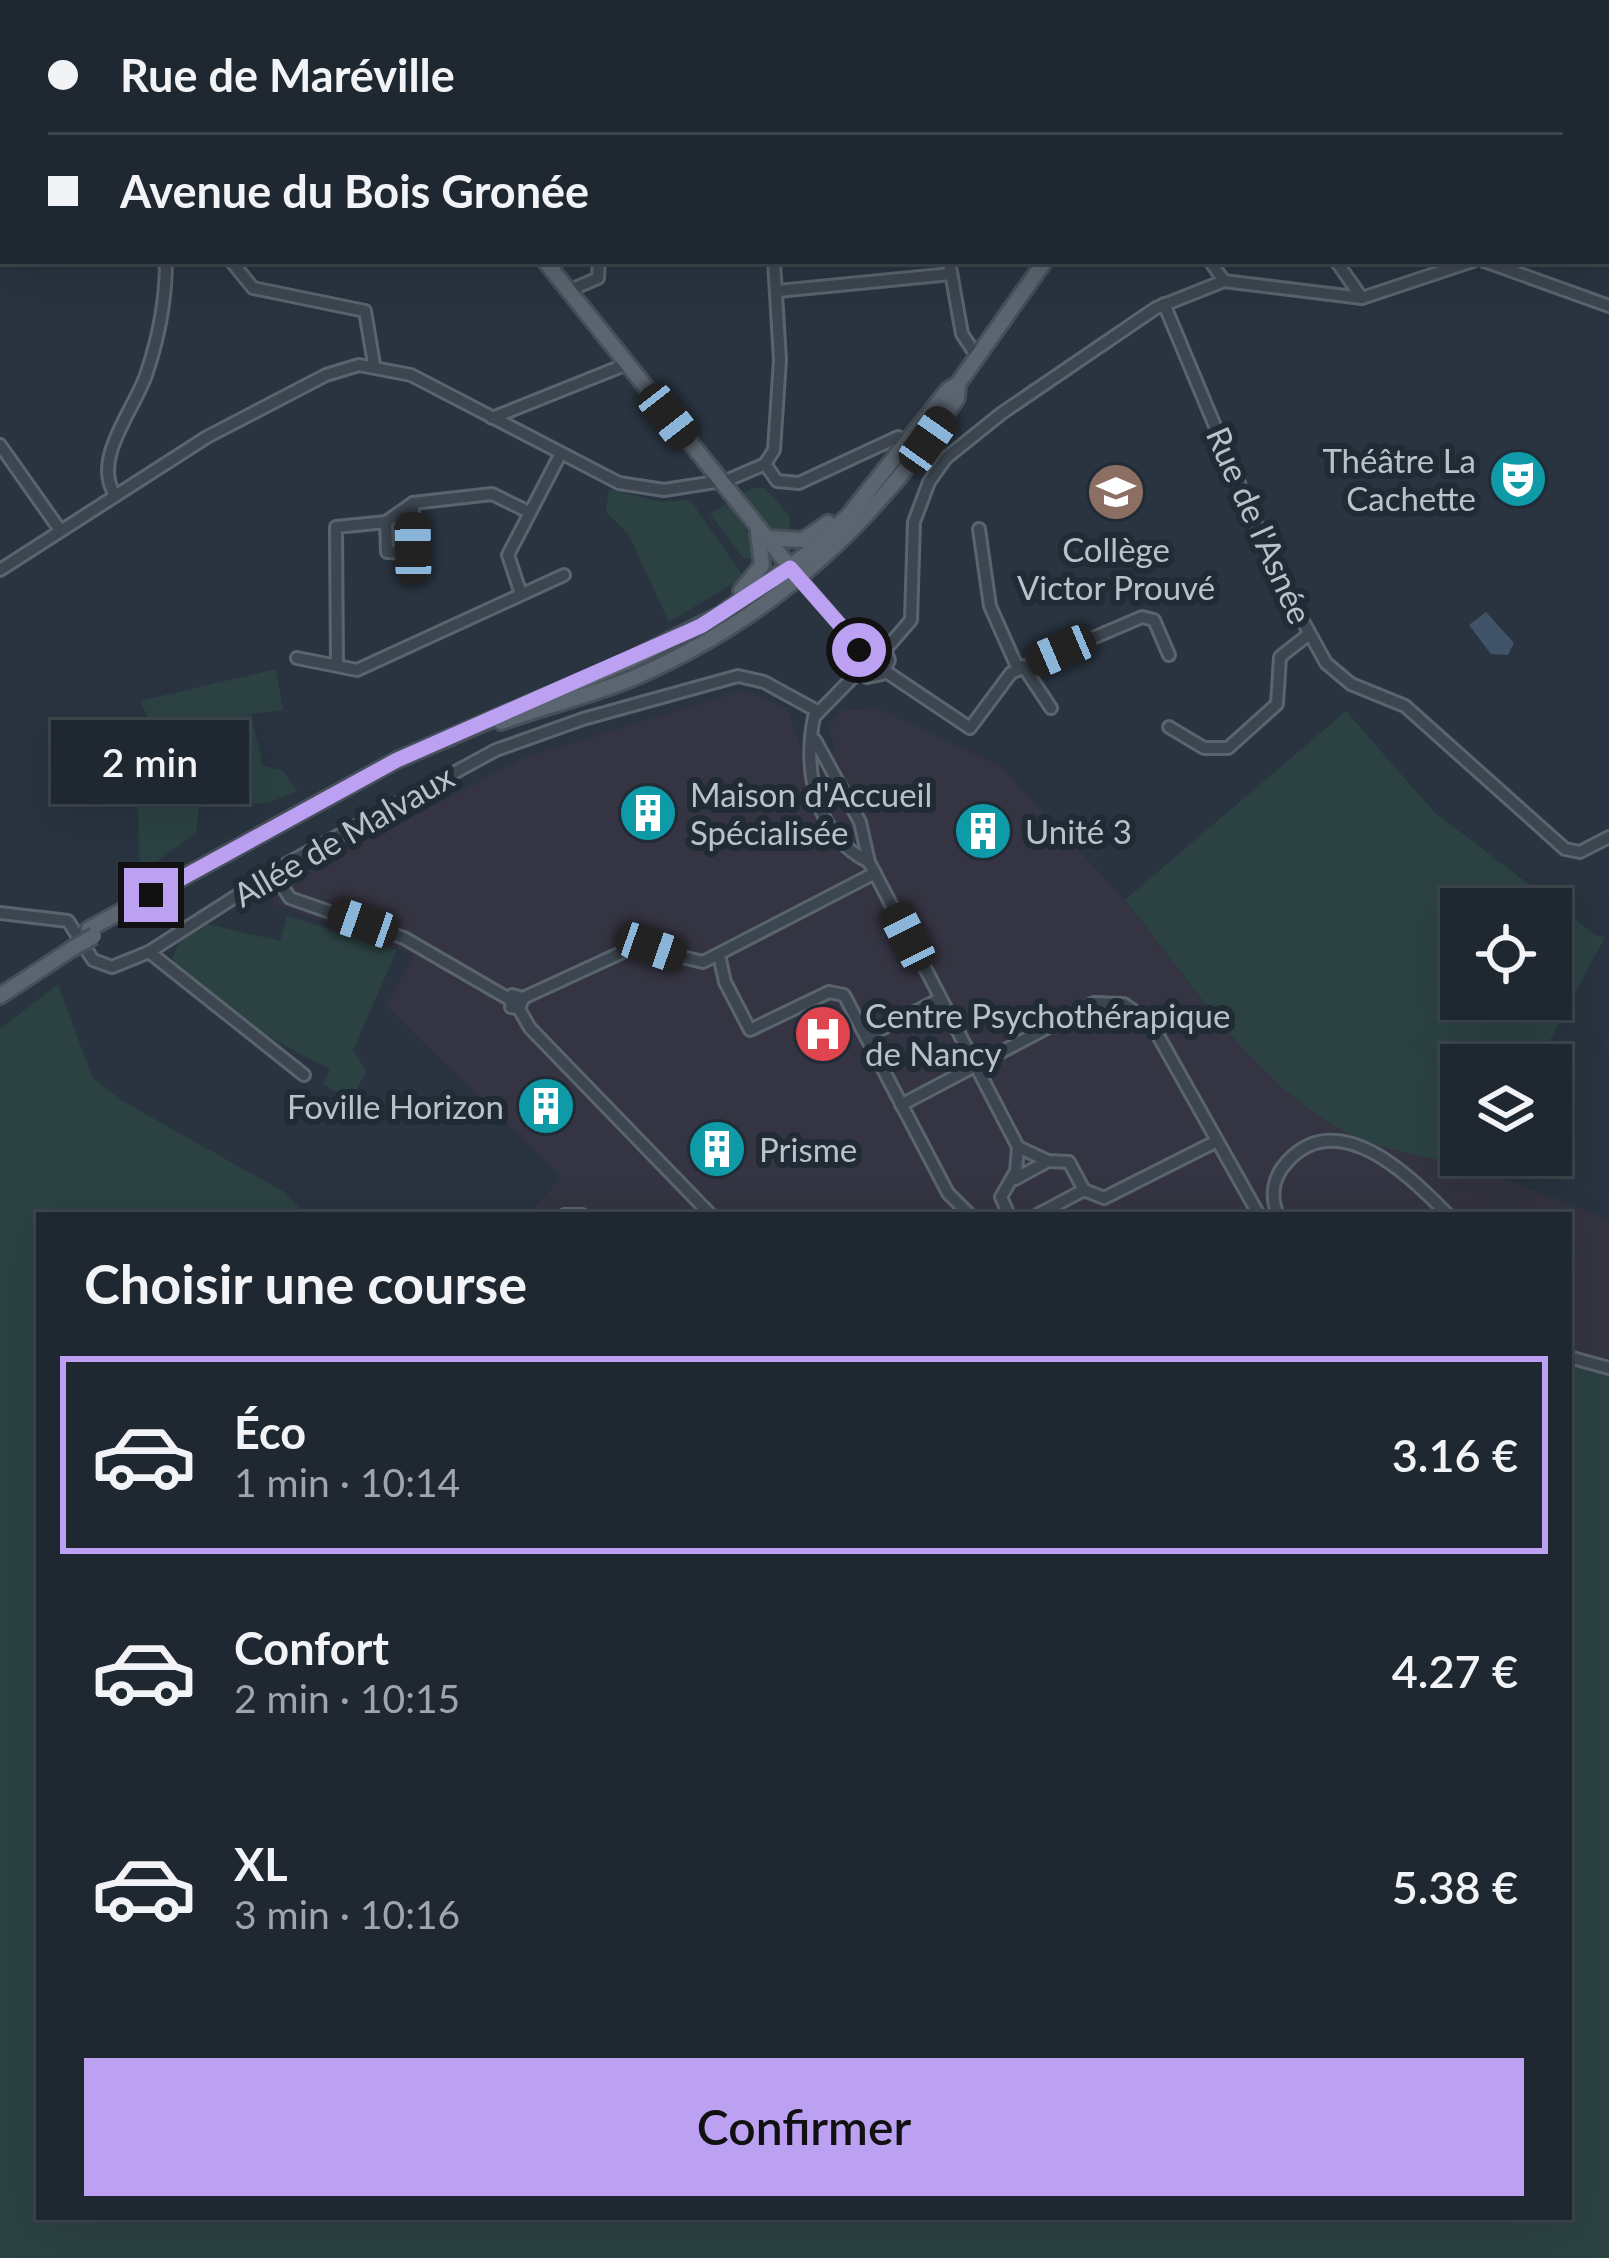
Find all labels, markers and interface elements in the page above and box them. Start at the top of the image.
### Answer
text: Rue de Maréville [120,48,455,102]
text: Avenue du Bois Gronée [120,164,589,218]
car [632,377,704,455]
car [893,400,963,480]
street label: Rue de l'Asnée [1199,420,1321,630]
place label: Théâtre La Cachette [1322,440,1476,518]
theatre icon: Théâtre La Cachette [1487,448,1549,510]
school or university icon: Collège Victor Prouvé [1085,461,1147,523]
car [394,512,432,584]
place label: Collège Victor Prouvé [1017,529,1215,607]
car [1021,620,1101,682]
route start [832,623,886,677]
callout: 2 min [52,721,250,805]
text: 2 min [102,739,198,785]
street label: Allée de Malvaux [226,755,461,914]
place label: Maison d'Accueil Spécialisée [690,774,932,852]
building icon: Maison d'Accueil Spécialisée [617,782,679,844]
building icon: Unité 3 [952,800,1014,862]
place label: Unité 3 [1025,811,1132,851]
route end [124,868,178,922]
map controls [1440,888,1572,1176]
button: locate [1440,888,1572,1020]
car [323,894,403,952]
car [876,897,940,977]
car [611,918,691,976]
place label: Centre Psychothérapique de Nancy [865,995,1230,1073]
hospital icon: Centre Psychothérapique de Nancy [792,1003,854,1065]
button: layers [1440,1044,1572,1176]
building icon: Foville Horizon [515,1075,577,1137]
place label: Foville Horizon [287,1086,504,1126]
building icon: Prisme [686,1118,748,1180]
place label: Prisme [759,1129,857,1169]
text: Choisir une course [84,1251,527,1316]
icon: car [90,1401,198,1509]
text: Éco [234,1405,306,1459]
text: 3.16 € [1392,1428,1518,1482]
text: 1 min · 10:14 [234,1459,460,1505]
icon: car [90,1617,198,1725]
text: Confort [234,1621,389,1675]
text: 4.27 € [1392,1644,1518,1698]
text: 2 min · 10:15 [234,1675,460,1721]
icon: car [90,1833,198,1941]
text: XL [234,1837,288,1891]
text: 5.38 € [1392,1860,1518,1914]
text: 3 min · 10:16 [234,1891,460,1937]
button: Confirmer [84,2058,1524,2196]

